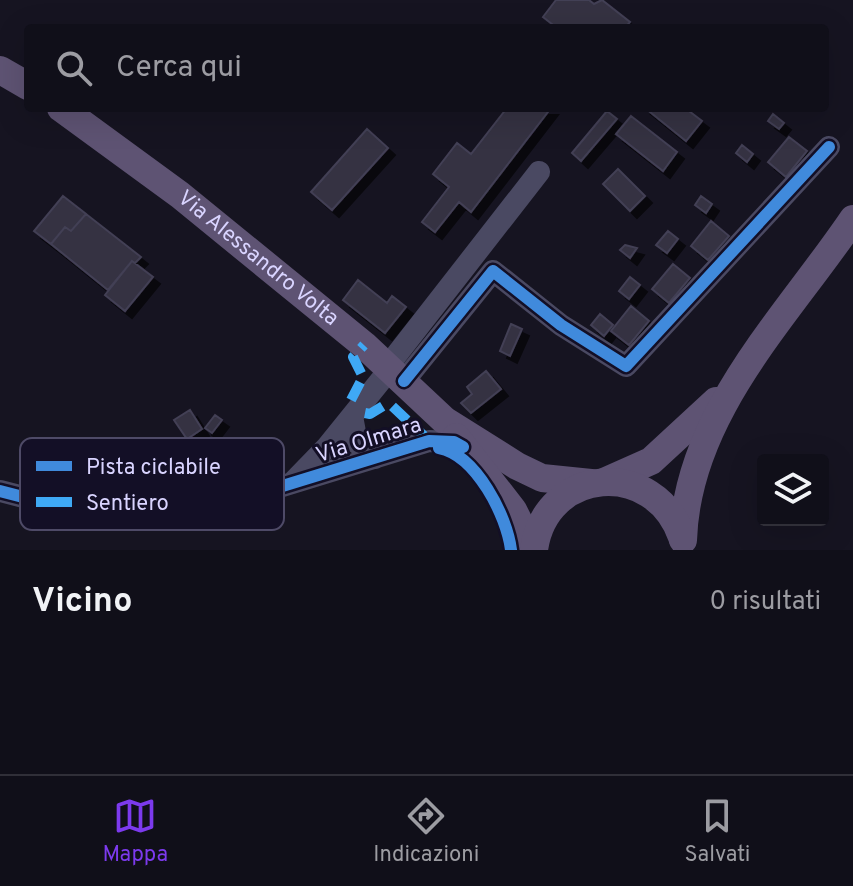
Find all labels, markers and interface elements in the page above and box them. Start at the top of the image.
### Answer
search box [24,24,829,112]
icon: search [52,46,96,90]
text: Cerca qui [116,50,242,87]
street label: Via Alessandro Volta [172,185,344,332]
street label: Via Olmara [313,412,425,470]
legend [20,438,284,530]
map controls [757,454,829,526]
button: layers [757,454,829,526]
text: Pista ciclabile [86,455,221,482]
text: Sentiero [86,491,169,518]
text: Vicino [32,581,132,624]
text: 0 risultati [709,586,821,619]
tab: Mappa [103,794,168,869]
tab: Indicazioni [373,794,479,869]
tab: Salvati [684,794,750,869]

